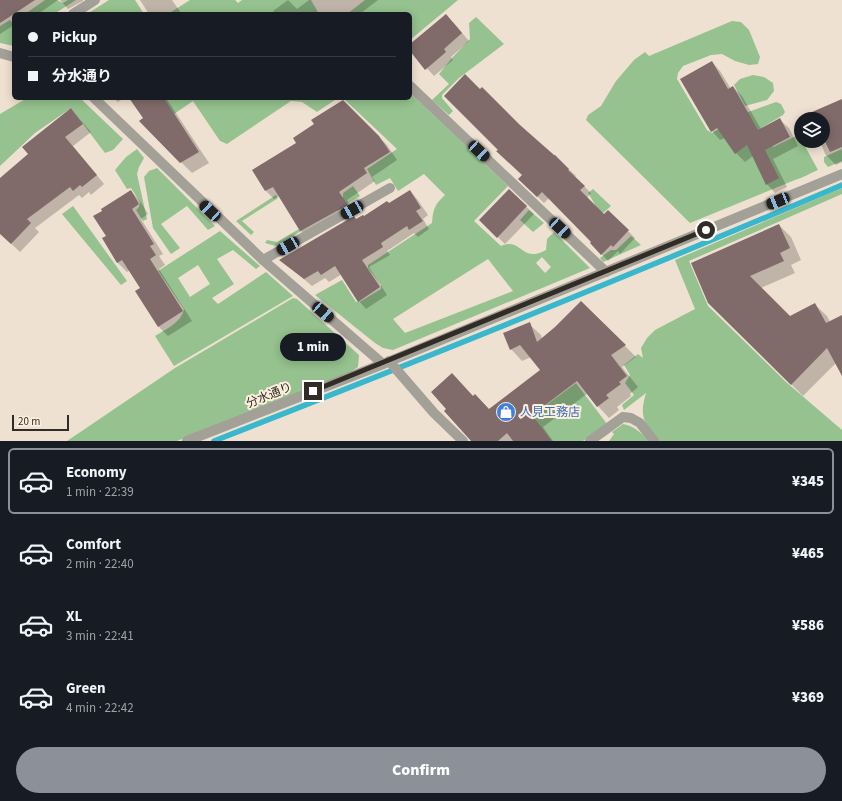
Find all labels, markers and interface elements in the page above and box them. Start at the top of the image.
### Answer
text: Pickup [52,27,97,48]
text: 分水通り [52,66,112,87]
map controls [794,112,830,148]
button: layers [794,112,830,148]
car [466,138,492,164]
car [765,191,791,211]
car [197,198,223,224]
car [339,199,365,221]
car [547,215,573,241]
route start [697,221,715,239]
car [275,235,301,257]
car [310,300,336,324]
callout: 1 min [280,333,346,361]
text: 1 min [297,338,329,356]
street label: 分水通り [244,379,295,412]
route end [304,382,322,400]
shop icon: 人見工務店 [495,401,517,423]
place label: 人見工務店 [520,404,580,421]
scale bar [12,413,69,432]
text: 20 m [18,414,40,429]
text: Economy [66,462,127,483]
icon: car [18,463,54,499]
text: ¥345 [792,471,824,492]
text: 1 min · 22:39 [66,483,134,501]
text: Comfort [66,534,121,555]
icon: car [18,535,54,571]
text: ¥465 [792,543,824,564]
text: 2 min · 22:40 [66,555,134,573]
text: XL [66,606,82,627]
icon: car [18,607,54,643]
text: ¥586 [792,615,824,636]
text: 3 min · 22:41 [66,627,134,645]
text: Green [66,678,106,699]
icon: car [18,679,54,715]
text: ¥369 [792,687,824,708]
text: 4 min · 22:42 [66,699,134,717]
button: Confirm [16,747,826,793]

